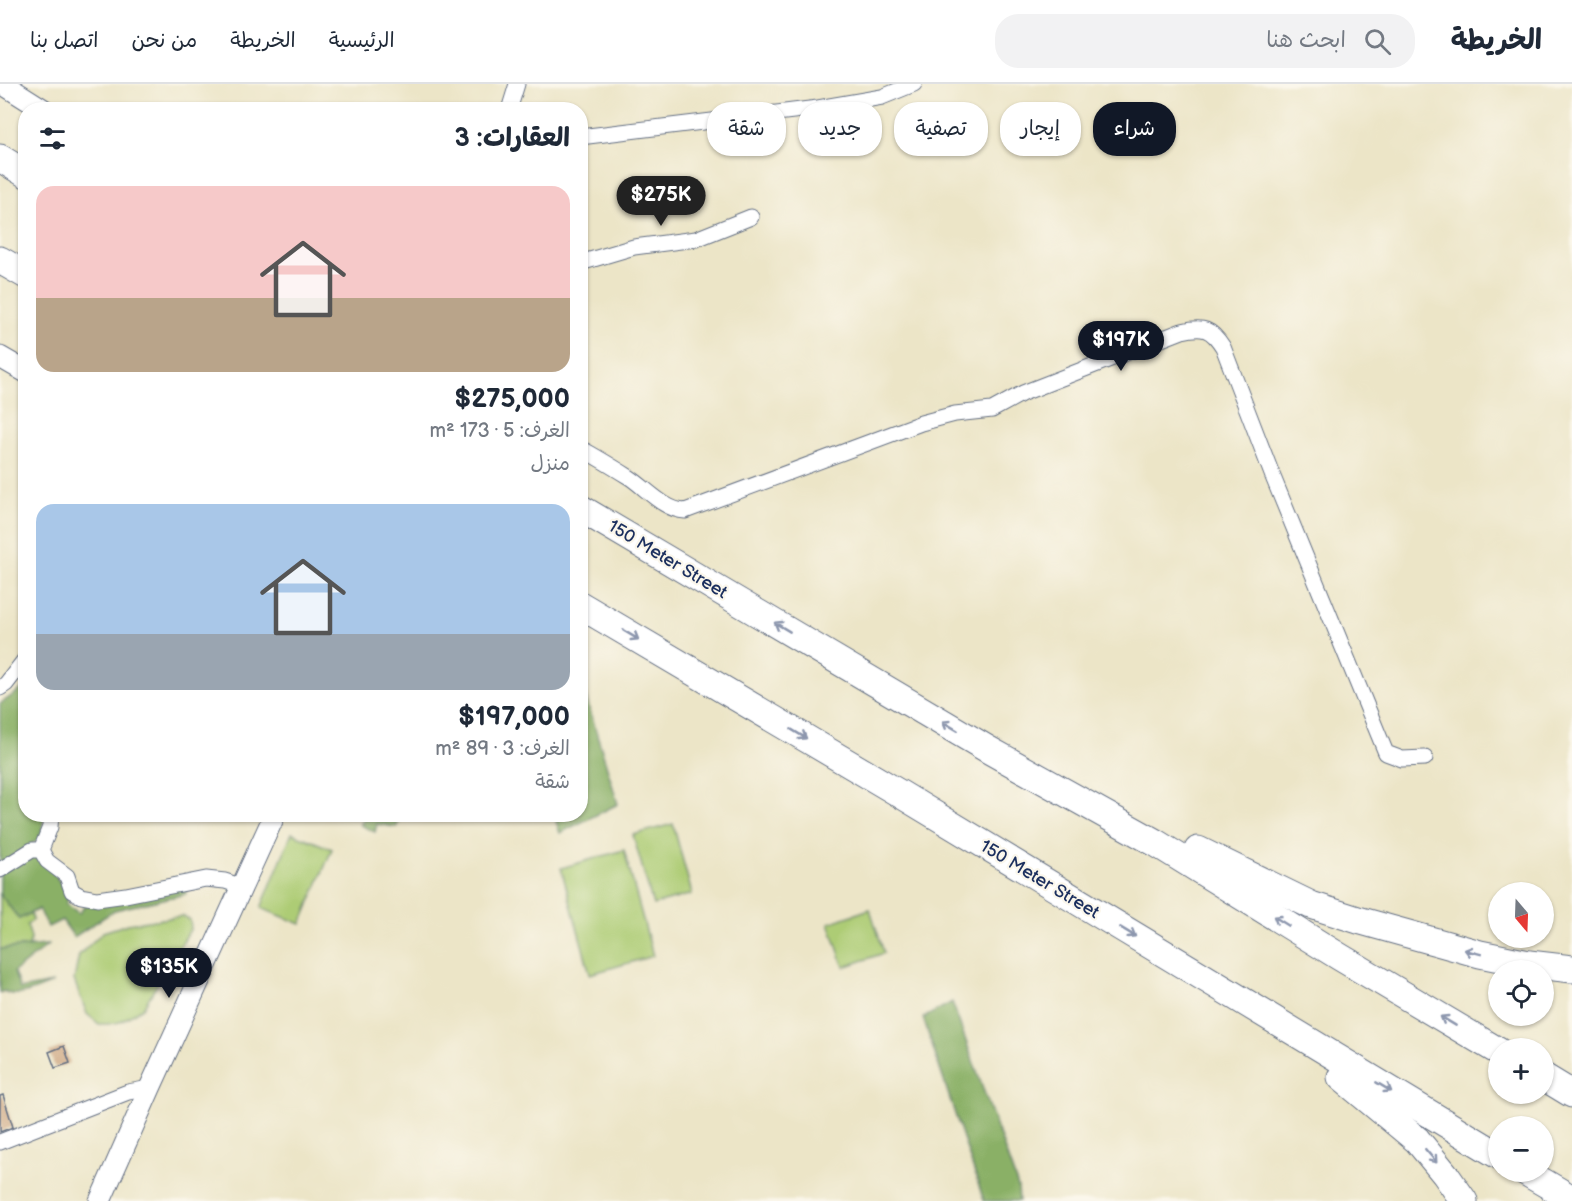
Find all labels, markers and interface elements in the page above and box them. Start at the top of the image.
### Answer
search box [995,14,1415,68]
text: الخريطة [1451,24,1542,57]
icon: search [1361,25,1394,58]
text: ابحث هنا [1266,27,1346,54]
text: اتصل بنا [30,28,98,53]
text: من نحن [131,28,197,53]
text: الخريطة [230,28,296,53]
text: الرئيسية [329,28,395,53]
chip: شقة [707,102,786,156]
chip: جديد [798,102,882,156]
chip: تصفية [894,102,988,156]
chip: إيجار [1000,102,1081,156]
chip: شراء [1093,102,1176,156]
icon: filters [36,122,69,155]
text: العقارات: 3 [454,123,570,154]
pin: $275K [619,176,703,227]
text: $275K [631,183,691,207]
icon: home [249,225,357,333]
pin: $197K [1079,321,1163,372]
text: $197K [1092,328,1150,352]
text: $275,000 [454,384,570,415]
text: الغرف: 5 · 173 m² [429,419,570,443]
text: منزل [531,452,570,476]
street label: 150 Meter Street [604,516,731,603]
icon: home [249,543,357,651]
one-way arrow [774,621,791,633]
one-way arrow [622,629,639,641]
text: $197,000 [458,702,570,733]
one-way arrow [942,720,959,732]
one-way arrow [790,728,807,740]
text: الغرف: 3 · 89 m² [435,737,570,761]
text: شقة [535,770,570,794]
street label: 150 Meter Street [976,836,1103,923]
north arrow [1488,882,1554,948]
map controls [1488,882,1554,1182]
one-way arrow [1273,914,1290,926]
one-way arrow [1119,927,1136,939]
one-way arrow [1464,946,1483,957]
pin: $135K [127,948,211,999]
text: $135K [140,955,198,979]
button: locate [1488,960,1554,1026]
one-way arrow [1440,1015,1457,1027]
button: + [1488,1038,1554,1104]
one-way arrow [1375,1082,1392,1094]
button: − [1488,1116,1554,1182]
one-way arrow [1424,1148,1438,1163]

